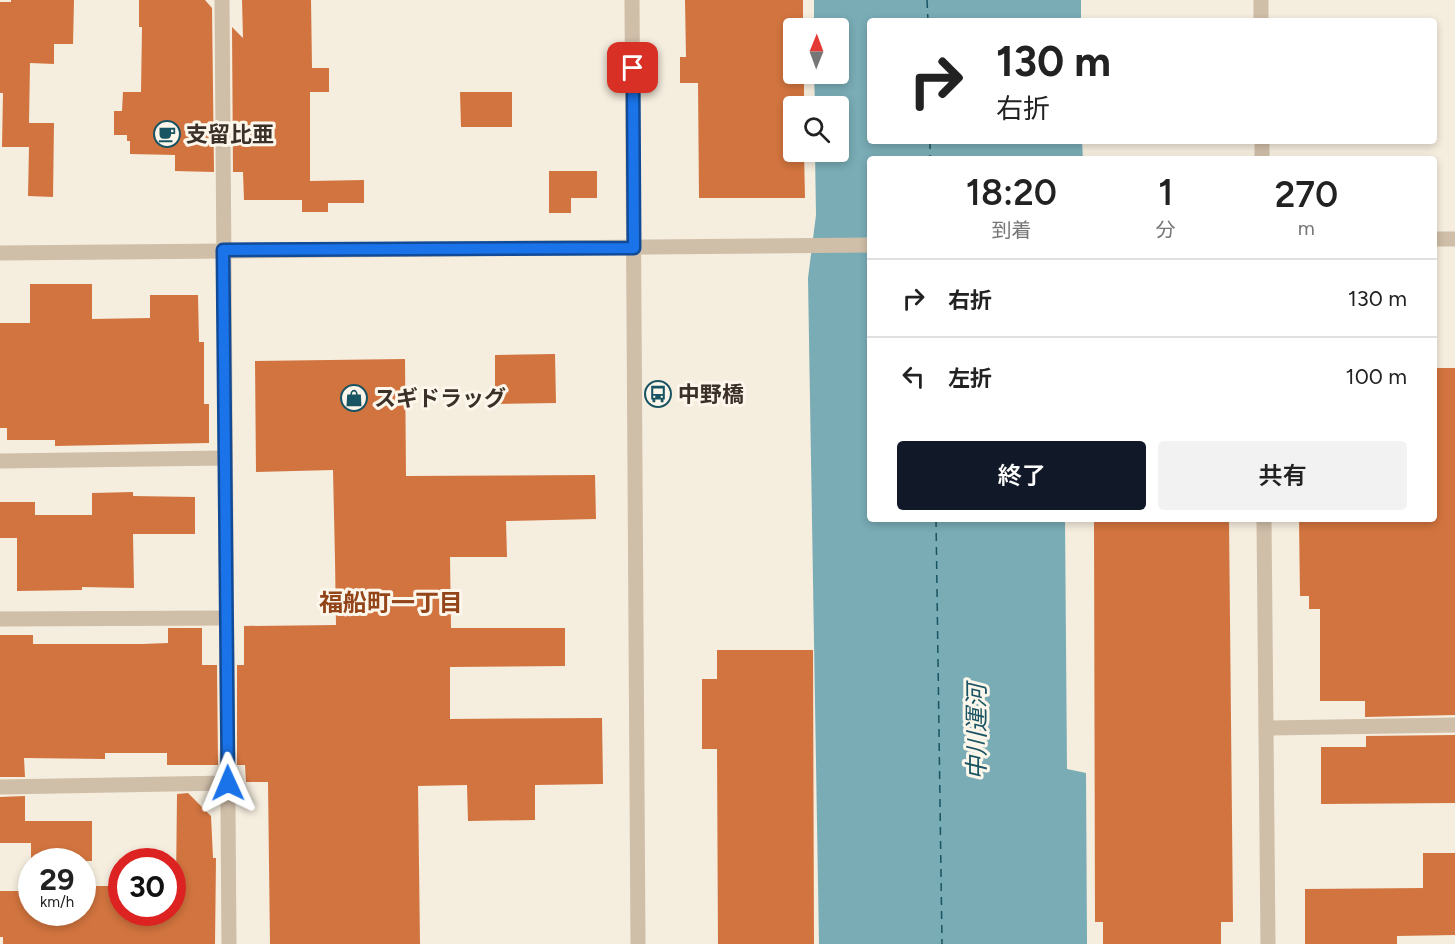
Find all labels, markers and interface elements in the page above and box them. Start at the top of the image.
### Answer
north arrow [783,18,849,84]
map controls [783,18,849,162]
text: 130 m [996,36,1111,87]
pin [607,42,658,93]
icon: right [897,42,975,120]
icon: arrive [616,51,649,84]
text: 右折 [996,92,1050,125]
button: search [783,96,849,162]
cafe icon: 支留比亜 [152,119,182,149]
place label: 支留比亜 [186,121,274,148]
text: 18:20 [966,171,1057,214]
text: 1 [1158,171,1173,214]
text: 270 [1275,173,1338,216]
text: m [1298,216,1315,240]
text: 到着 [991,218,1031,242]
text: 分 [1156,218,1176,242]
icon: right [897,282,930,315]
text: 130 m [1348,285,1407,312]
text: 右折 [948,287,992,314]
icon: left [897,360,930,393]
text: 100 m [1346,363,1407,390]
text: 左折 [948,365,992,392]
bus stop icon: 中野橋 [643,379,673,409]
place label: 中野橋 [678,381,744,408]
shop icon: スギドラッグ [339,383,369,413]
place label: スギドラッグ [374,385,506,412]
button: 終了 [897,441,1146,510]
button: 共有 [1158,441,1407,510]
district label: 福船町一丁目 [319,588,463,617]
water label: 中川運河 [962,680,991,780]
position arrow [196,751,260,815]
speed limit sign: 30 [108,848,186,926]
text: 29 [40,861,74,898]
text: km/h [40,893,74,911]

